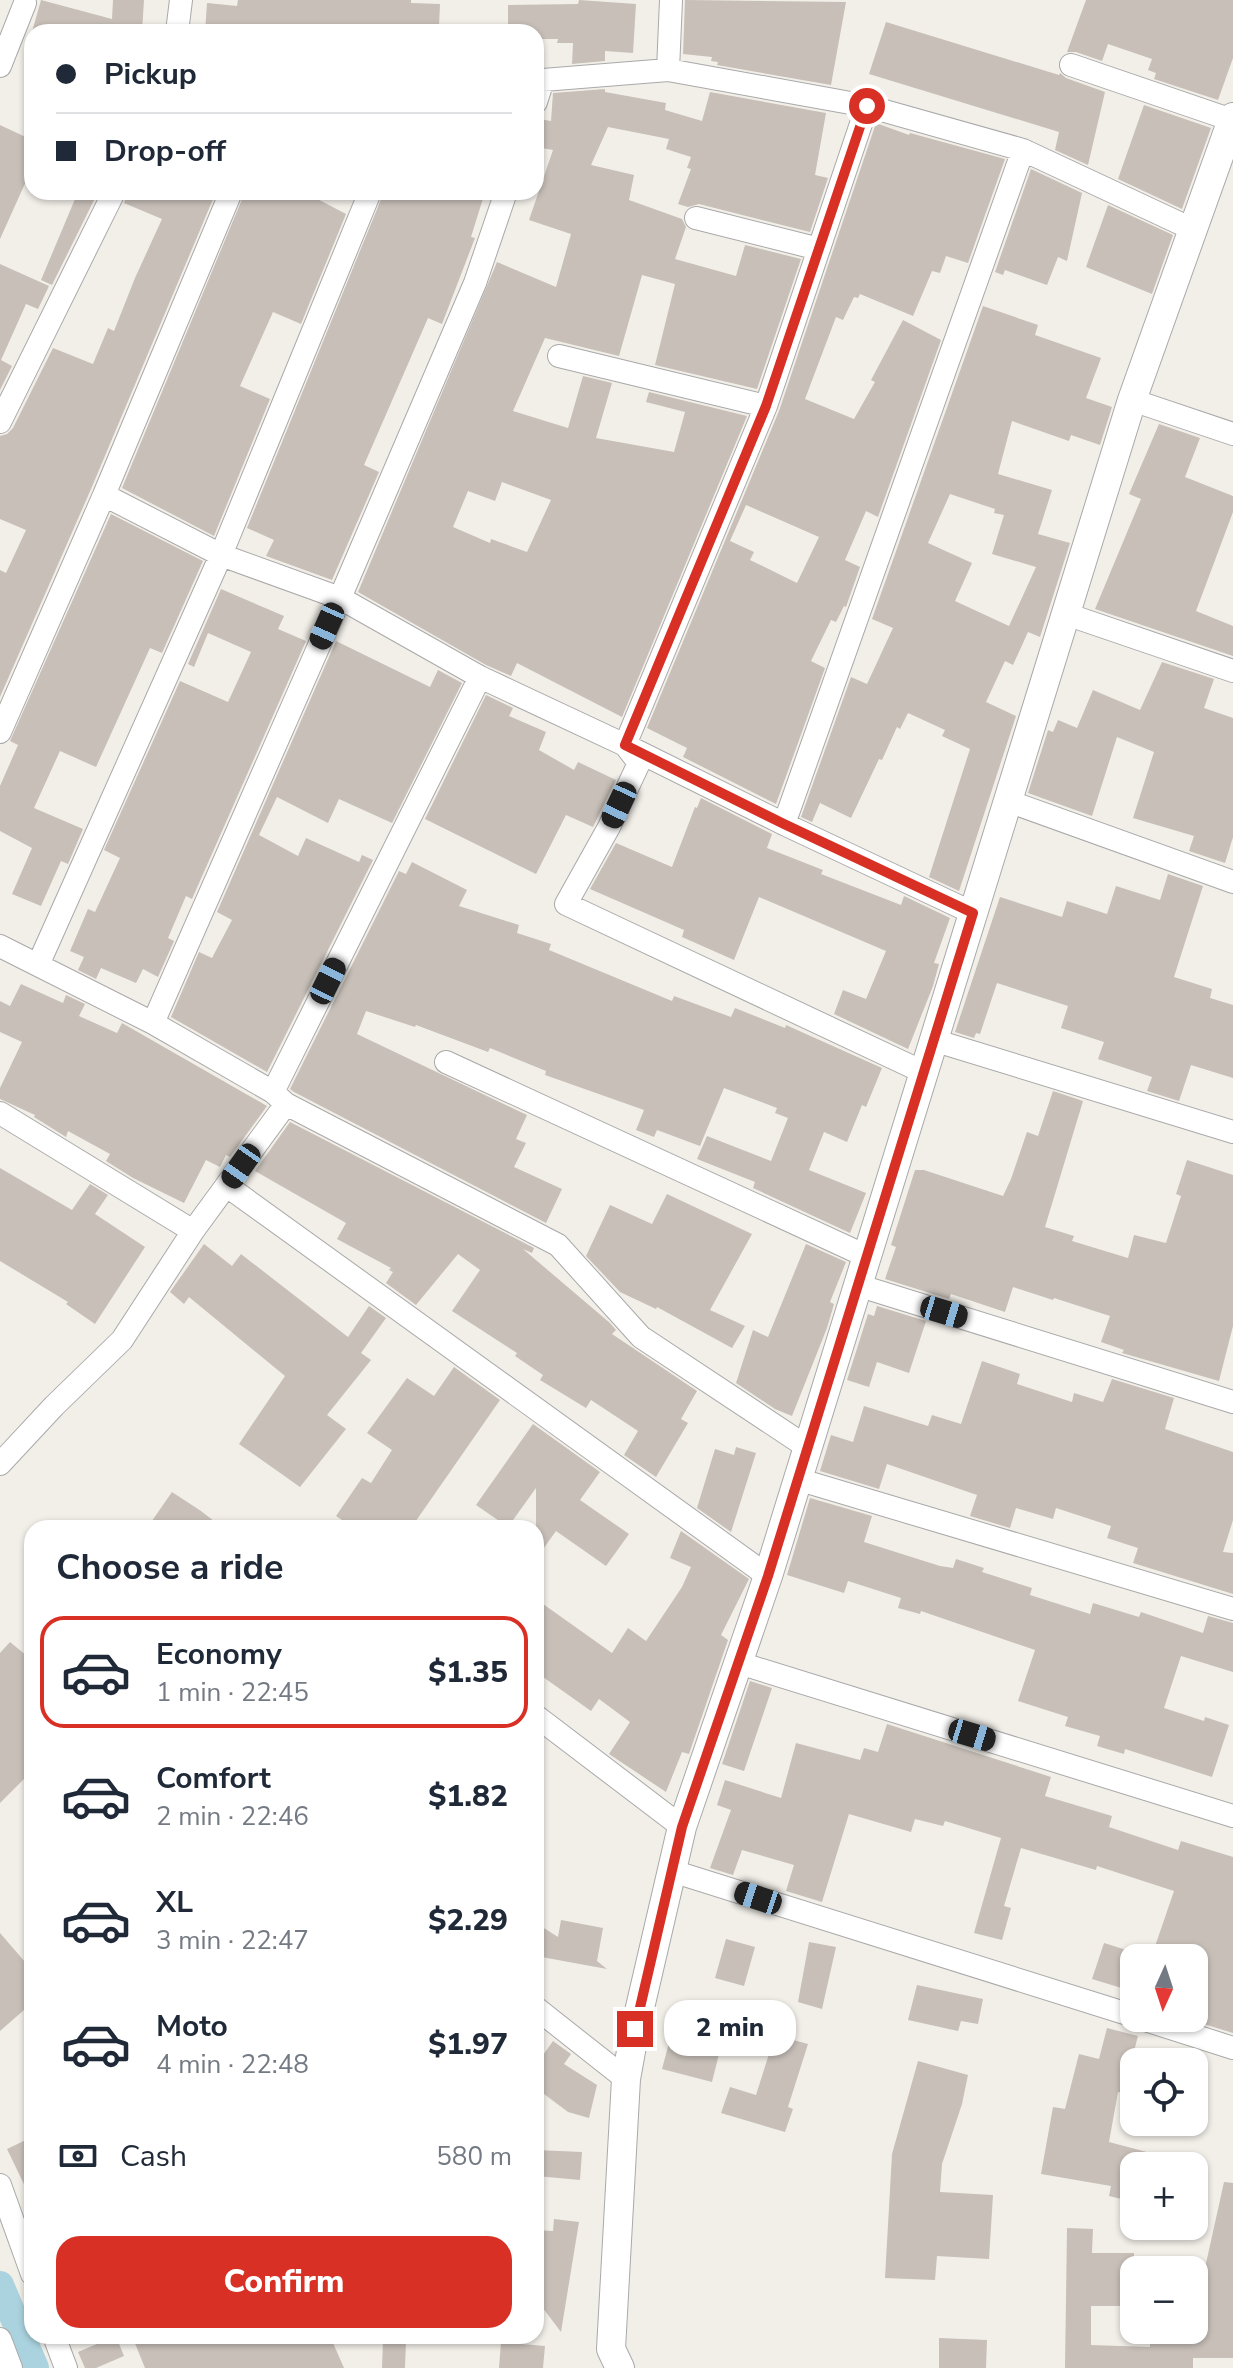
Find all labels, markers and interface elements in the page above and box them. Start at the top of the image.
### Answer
text: Pickup [104,54,197,95]
route start [849,88,885,124]
text: Drop-off [104,131,226,172]
car [306,599,348,653]
car [598,778,640,832]
car [307,954,349,1008]
car [217,1139,265,1193]
car [918,1294,970,1330]
text: Choose a ride [56,1543,284,1592]
text: Economy [156,1634,282,1675]
icon: car [60,1636,132,1708]
text: $1.35 [428,1652,508,1693]
text: 1 min · 22:45 [156,1675,309,1710]
car [946,1717,998,1753]
text: Comfort [156,1758,271,1799]
icon: car [60,1760,132,1832]
text: $1.82 [428,1776,508,1817]
text: 2 min · 22:46 [156,1799,309,1834]
car [731,1879,785,1917]
text: XL [156,1882,193,1923]
icon: car [60,1884,132,1956]
text: $2.29 [428,1900,508,1941]
text: 3 min · 22:47 [156,1923,309,1958]
north arrow [1120,1944,1208,2032]
map controls [1120,1944,1208,2344]
callout: 2 min [663,2001,795,2057]
text: Moto [156,2006,228,2047]
icon: car [60,2008,132,2080]
text: 2 min [696,2010,764,2045]
route end [617,2011,653,2047]
text: $1.97 [428,2024,508,2065]
text: 4 min · 22:48 [156,2047,309,2082]
button: locate [1120,2048,1208,2136]
icon: cash [56,2134,100,2178]
text: Cash [120,2136,187,2177]
text: 580 m [436,2139,512,2174]
button: + [1120,2152,1208,2240]
button: Confirm [56,2236,512,2328]
button: − [1120,2256,1208,2344]

